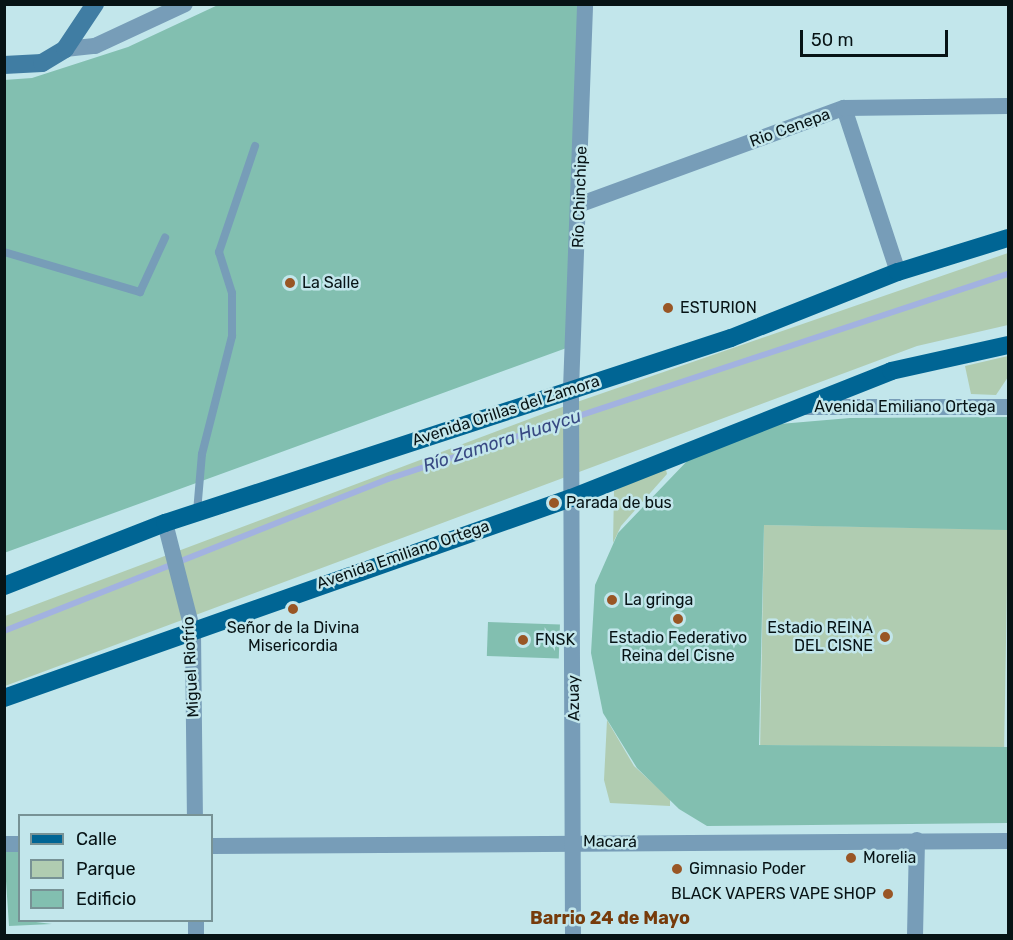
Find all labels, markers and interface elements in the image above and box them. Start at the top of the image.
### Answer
scale bar [803,18,952,56]
text: 50 m [811,29,854,51]
street label: Rio Cenepa [747,105,833,151]
street label: Río Chinchipe [569,146,591,248]
place label: La Salle [302,273,359,293]
marker: La Salle [283,276,297,290]
place label: ESTURION [680,298,757,318]
marker: ESTURION [661,301,675,315]
street label: Avenida Orillas del Zamora [410,372,602,450]
street label: Avenida Emiliano Ortega [814,397,996,417]
water label: Río Zamora Huaycu [420,405,584,477]
place label: Parada de bus [566,493,672,513]
marker: Parada de bus [547,496,561,510]
street label: Avenida Emiliano Ortega [314,516,492,594]
place label: La gringa [624,590,693,610]
marker: La gringa [605,593,619,607]
marker: Señor de la Divina Misericordia [286,602,300,616]
marker: Estadio Federativo Reina del Cisne [671,612,685,626]
street label: Miguel Riofrío [179,616,203,718]
place label: Señor de la Divina Misericordia [227,618,359,656]
place label: Estadio REINA DEL CISNE [767,618,873,656]
place label: Estadio Federativo Reina del Cisne [609,628,747,666]
place label: FNSK [535,630,575,650]
marker: Estadio REINA DEL CISNE [878,630,892,644]
marker: FNSK [516,633,530,647]
street label: Azuay [564,675,584,721]
legend [18,814,213,922]
text: Calle [76,828,117,850]
street label: Macará [583,832,637,852]
place label: Morelia [863,848,916,868]
marker: Morelia [844,851,858,865]
text: Parque [76,858,136,880]
place label: Gimnasio Poder [689,859,806,879]
marker: Gimnasio Poder [670,862,684,876]
place label: BLACK VAPERS VAPE SHOP [670,884,876,904]
marker: BLACK VAPERS VAPE SHOP [881,887,895,901]
text: Edificio [76,888,136,910]
district label: Barrio 24 de Mayo [530,907,690,929]

